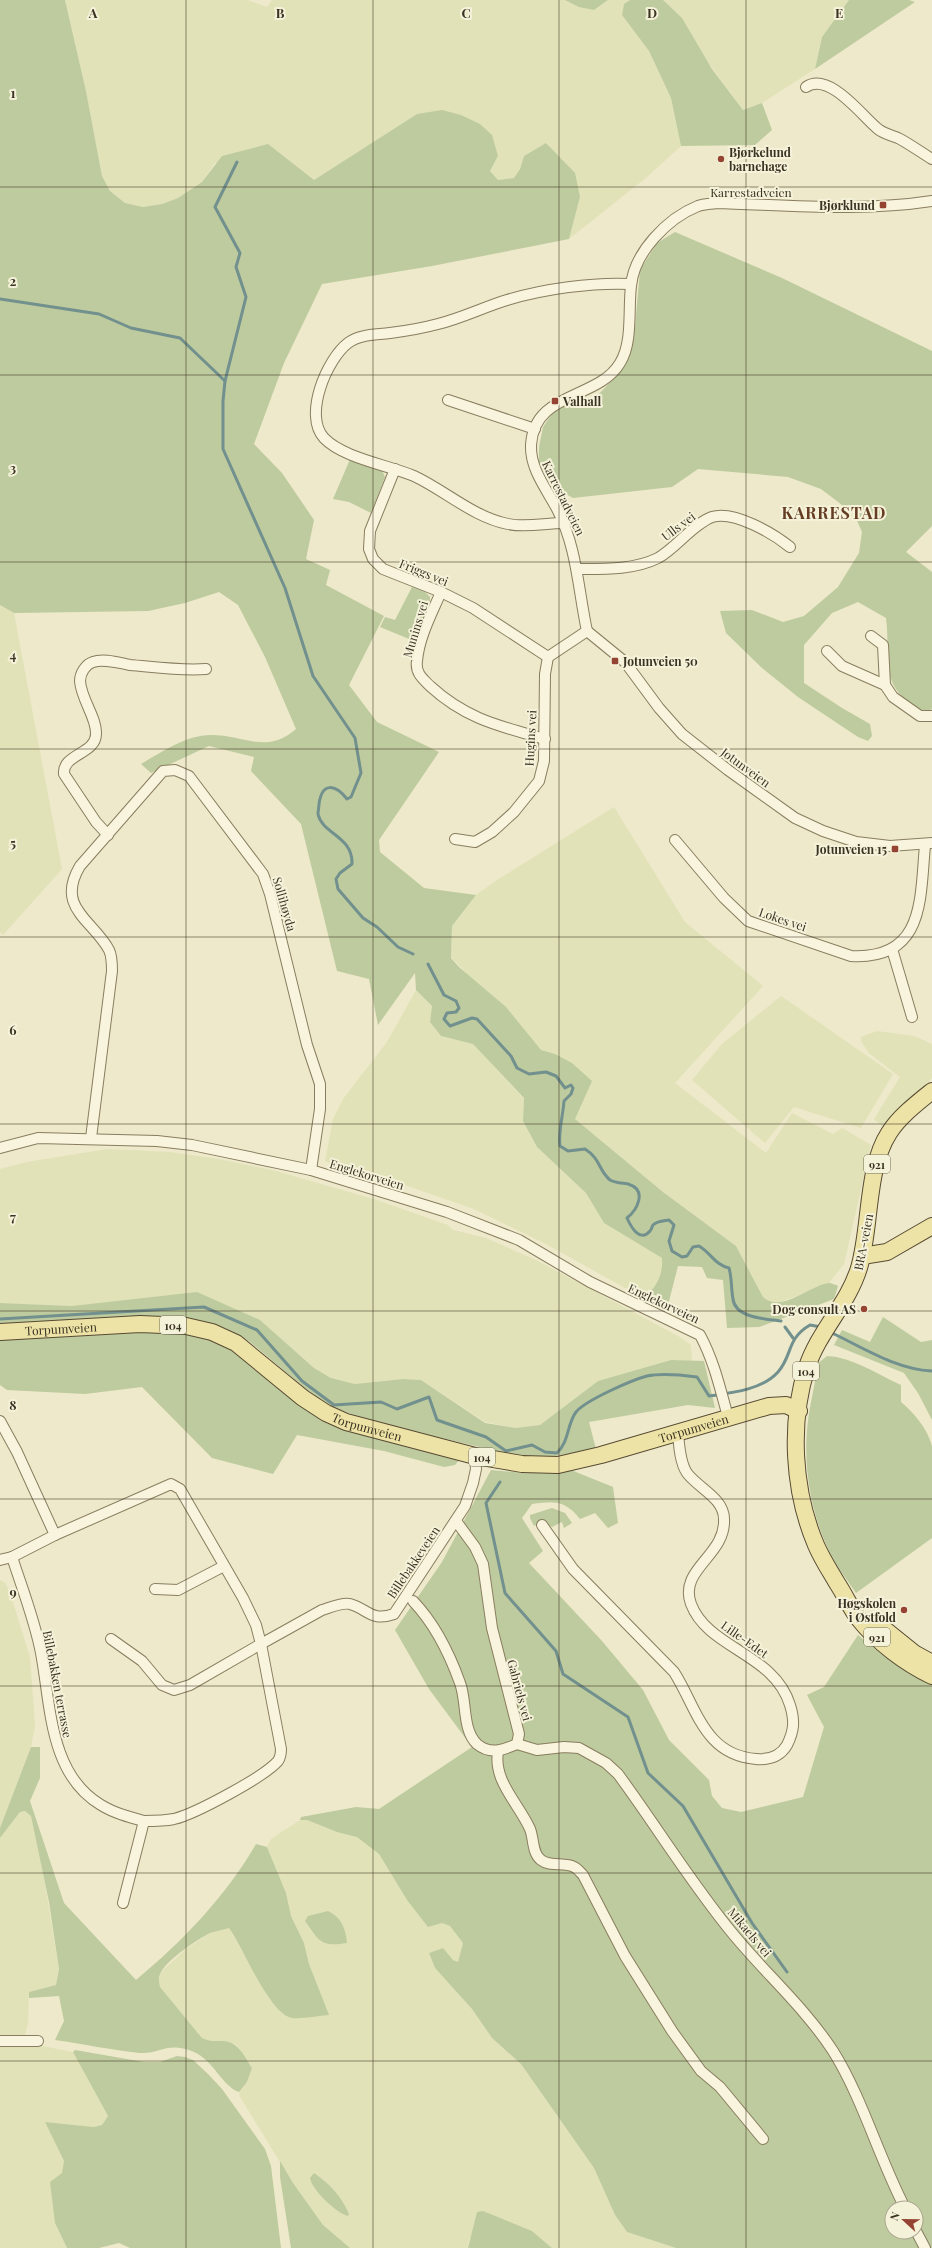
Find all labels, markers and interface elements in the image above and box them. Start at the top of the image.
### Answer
text: A [88,4,98,21]
text: B [276,4,285,21]
text: C [461,4,471,21]
text: D [647,4,657,21]
text: E [835,4,843,21]
text: 1 [11,84,16,101]
place label: Bjørkelund barnehage [729,144,791,174]
marker: Bjørkelund barnehage [716,154,726,164]
street label: Karrestadveien [710,184,792,200]
place label: Bjørklund [819,197,875,213]
marker: Bjørklund [878,200,888,210]
text: 2 [10,272,17,289]
place label: Valhall [562,393,601,409]
marker: Valhall [550,396,560,406]
street label: Karrestadveien [539,458,589,538]
text: 3 [10,459,16,476]
district label: KARRESTAD [782,502,886,523]
street label: Ulls vei [658,508,698,544]
street label: Friggs vei [397,555,451,589]
street label: Munins vei [399,598,431,659]
text: 4 [10,646,17,663]
place label: Jotunveien 50 [622,653,698,669]
marker: Jotunveien 50 [610,656,620,666]
street label: Hugins vei [521,709,539,767]
street label: Jotunveien [717,743,774,790]
text: 5 [10,834,16,851]
place label: Jotunveien 15 [815,841,887,857]
marker: Jotunveien 15 [890,844,900,854]
street label: Sollihøyda [270,875,300,933]
street label: Lokes vei [757,903,809,935]
text: 6 [9,1021,17,1038]
street label: Englekorveien [328,1155,406,1193]
road number: 921 [864,1155,890,1173]
text: 7 [10,1208,16,1225]
street label: BRA-veien [850,1212,876,1272]
street label: Englekorveien [626,1280,702,1326]
place label: Dog consult AS [772,1301,856,1317]
marker: Dog consult AS [859,1304,869,1314]
road number: 104 [160,1316,186,1334]
street label: Torpumveien [24,1318,97,1339]
road number: 104 [793,1362,819,1380]
text: 8 [9,1396,17,1413]
street label: Torpumveien [330,1409,404,1444]
street label: Torpumveien [657,1410,730,1446]
road number: 104 [469,1448,495,1466]
street label: Billebakkeveien [383,1523,443,1601]
text: 9 [9,1583,17,1600]
place label: Høgskolen i Østfold [837,1595,897,1625]
marker: Høgskolen i Østfold [899,1605,909,1615]
street label: Lille-Edet [718,1617,772,1661]
road number: 921 [864,1628,890,1646]
street label: Billebakken terrasse [40,1629,76,1739]
street label: Gabriels vei [504,1658,536,1723]
street label: Mikaels vei [725,1904,775,1960]
north arrow [884,2200,924,2240]
text: N [886,2210,903,2223]

